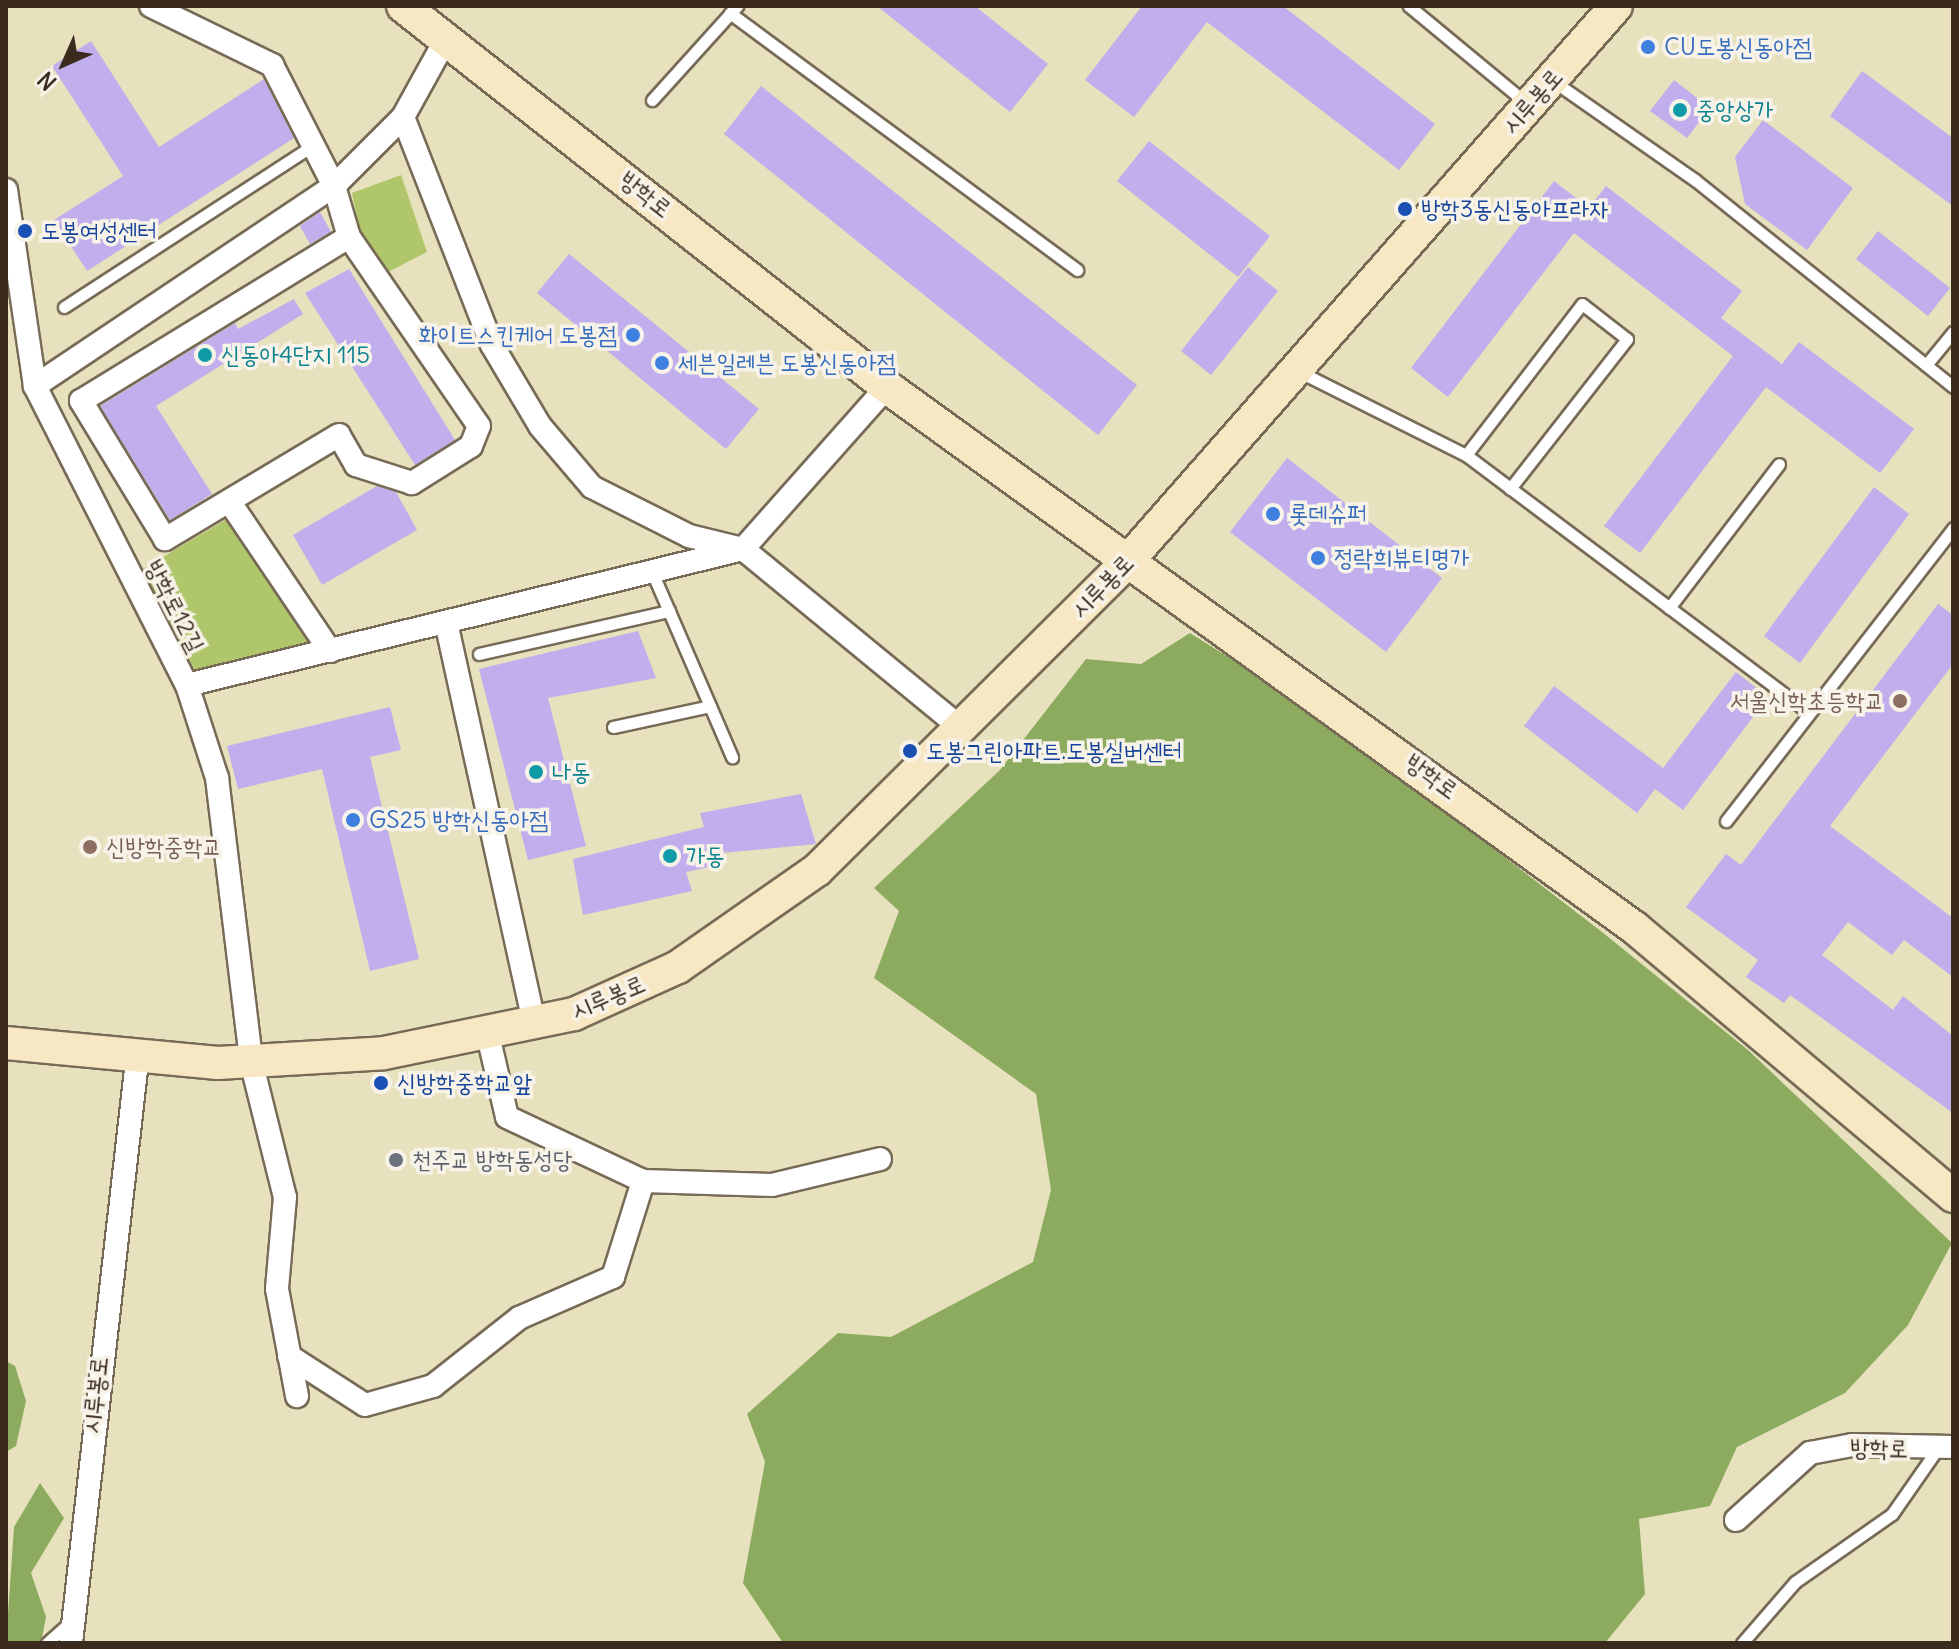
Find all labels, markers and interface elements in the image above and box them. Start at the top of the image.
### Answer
north arrow [24,24,104,104]
place label: CU도봉신동아점 [1664,33,1812,61]
marker: CU도봉신동아점 [1639,38,1657,56]
street label: 시루봉로 [1496,62,1568,140]
text: N [32,66,62,96]
place label: 중앙상가 [1696,96,1773,124]
marker: 중앙상가 [1671,101,1689,119]
street label: 방학로 [614,165,678,223]
place label: 방학3동신동아프라자 [1421,195,1608,223]
marker: 방학3동신동아프라자 [1396,200,1414,218]
place label: 도봉여성센터 [41,217,157,245]
marker: 도봉여성센터 [16,222,34,240]
place label: 화이트스킨케어 도봉점 [418,321,617,349]
marker: 화이트스킨케어 도봉점 [624,326,642,344]
place label: 신동아4단지 115 [221,341,370,369]
marker: 신동아4단지 115 [196,346,214,364]
place label: 세븐일레븐 도봉신동아점 [678,349,896,377]
marker: 세븐일레븐 도봉신동아점 [653,354,671,372]
place label: 롯데슈퍼 [1289,500,1366,528]
marker: 롯데슈퍼 [1264,505,1282,523]
place label: 정락희뷰티명가 [1334,544,1469,572]
street label: 시루봉로 [1065,548,1139,624]
marker: 정락희뷰티명가 [1309,549,1327,567]
street label: 방학로12길 [139,555,211,657]
place label: 서울신학초등학교 [1730,687,1884,715]
marker: 서울신학초등학교 [1891,692,1909,710]
place label: 도봉그린아파트.도봉실버센터 [926,737,1182,765]
marker: 도봉그린아파트.도봉실버센터 [901,742,919,760]
street label: 방학로 [1400,747,1464,805]
place label: 나동 [552,758,591,786]
marker: 나동 [527,763,545,781]
place label: GS25 방학신동아점 [369,806,548,834]
marker: GS25 방학신동아점 [344,811,362,829]
place label: 신방학중학교 [106,833,222,861]
marker: 신방학중학교 [81,838,99,856]
place label: 가동 [686,842,725,870]
marker: 가동 [661,847,679,865]
street label: 시루봉로 [567,969,649,1025]
place label: 신방학중학교앞 [397,1069,532,1097]
marker: 신방학중학교앞 [372,1074,390,1092]
place label: 천주교 방학동성당 [412,1146,572,1174]
marker: 천주교 방학동성당 [387,1151,405,1169]
street label: 시루봉로 [77,1355,113,1435]
street label: 방학로 [1850,1433,1908,1463]

